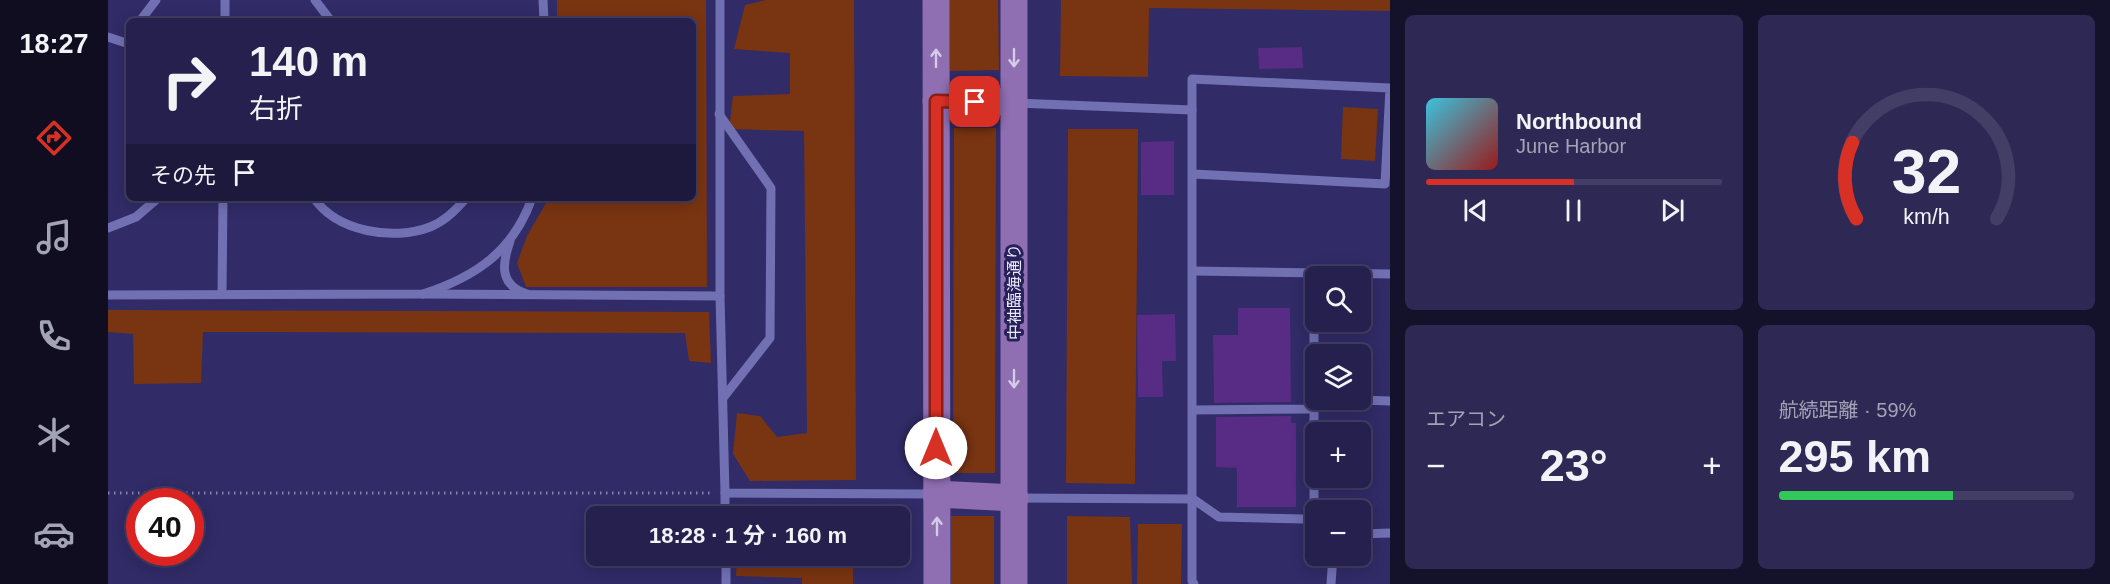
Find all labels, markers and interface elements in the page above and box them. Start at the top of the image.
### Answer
text: 18:27 [19,29,89,59]
text: 140 m [249,38,368,85]
icon: right [150,42,228,120]
one-way arrow [930,48,942,68]
one-way arrow [1008,48,1020,68]
pin [949,76,1000,127]
icon: arrive [958,85,991,118]
text: 右折 [249,94,303,124]
text: Northbound [1516,109,1642,134]
icon: directions [33,117,75,159]
text: June Harbor [1516,135,1626,157]
text: 32 [1892,138,1961,207]
icon: arrive [228,156,261,189]
text: その先 [150,163,216,188]
icon: previous [1459,194,1492,227]
icon: pause [1557,194,1590,227]
icon: next [1656,194,1689,227]
text: km/h [1903,206,1949,230]
icon: music [33,216,75,258]
street label: 中袖臨海通り [1006,244,1023,340]
map controls [1305,266,1371,566]
button: search [1305,266,1371,332]
icon: phone [33,315,75,357]
button: layers [1305,344,1371,410]
one-way arrow [1008,369,1020,389]
text: 航続距離 · 59% [1779,399,1916,421]
text: エアコン [1426,408,1506,430]
icon: climate [33,414,75,456]
position arrow [904,416,968,480]
button: + [1305,422,1371,488]
text: 295 km [1779,431,1931,482]
text: 23° [1540,440,1608,491]
text: − [1426,447,1445,484]
text: + [1702,447,1722,484]
speed limit sign: 40 [126,488,204,566]
button: − [1305,500,1371,566]
icon: car [33,513,75,555]
one-way arrow [931,516,942,536]
text: 18:28 · 1 分 · 160 m [649,523,847,548]

